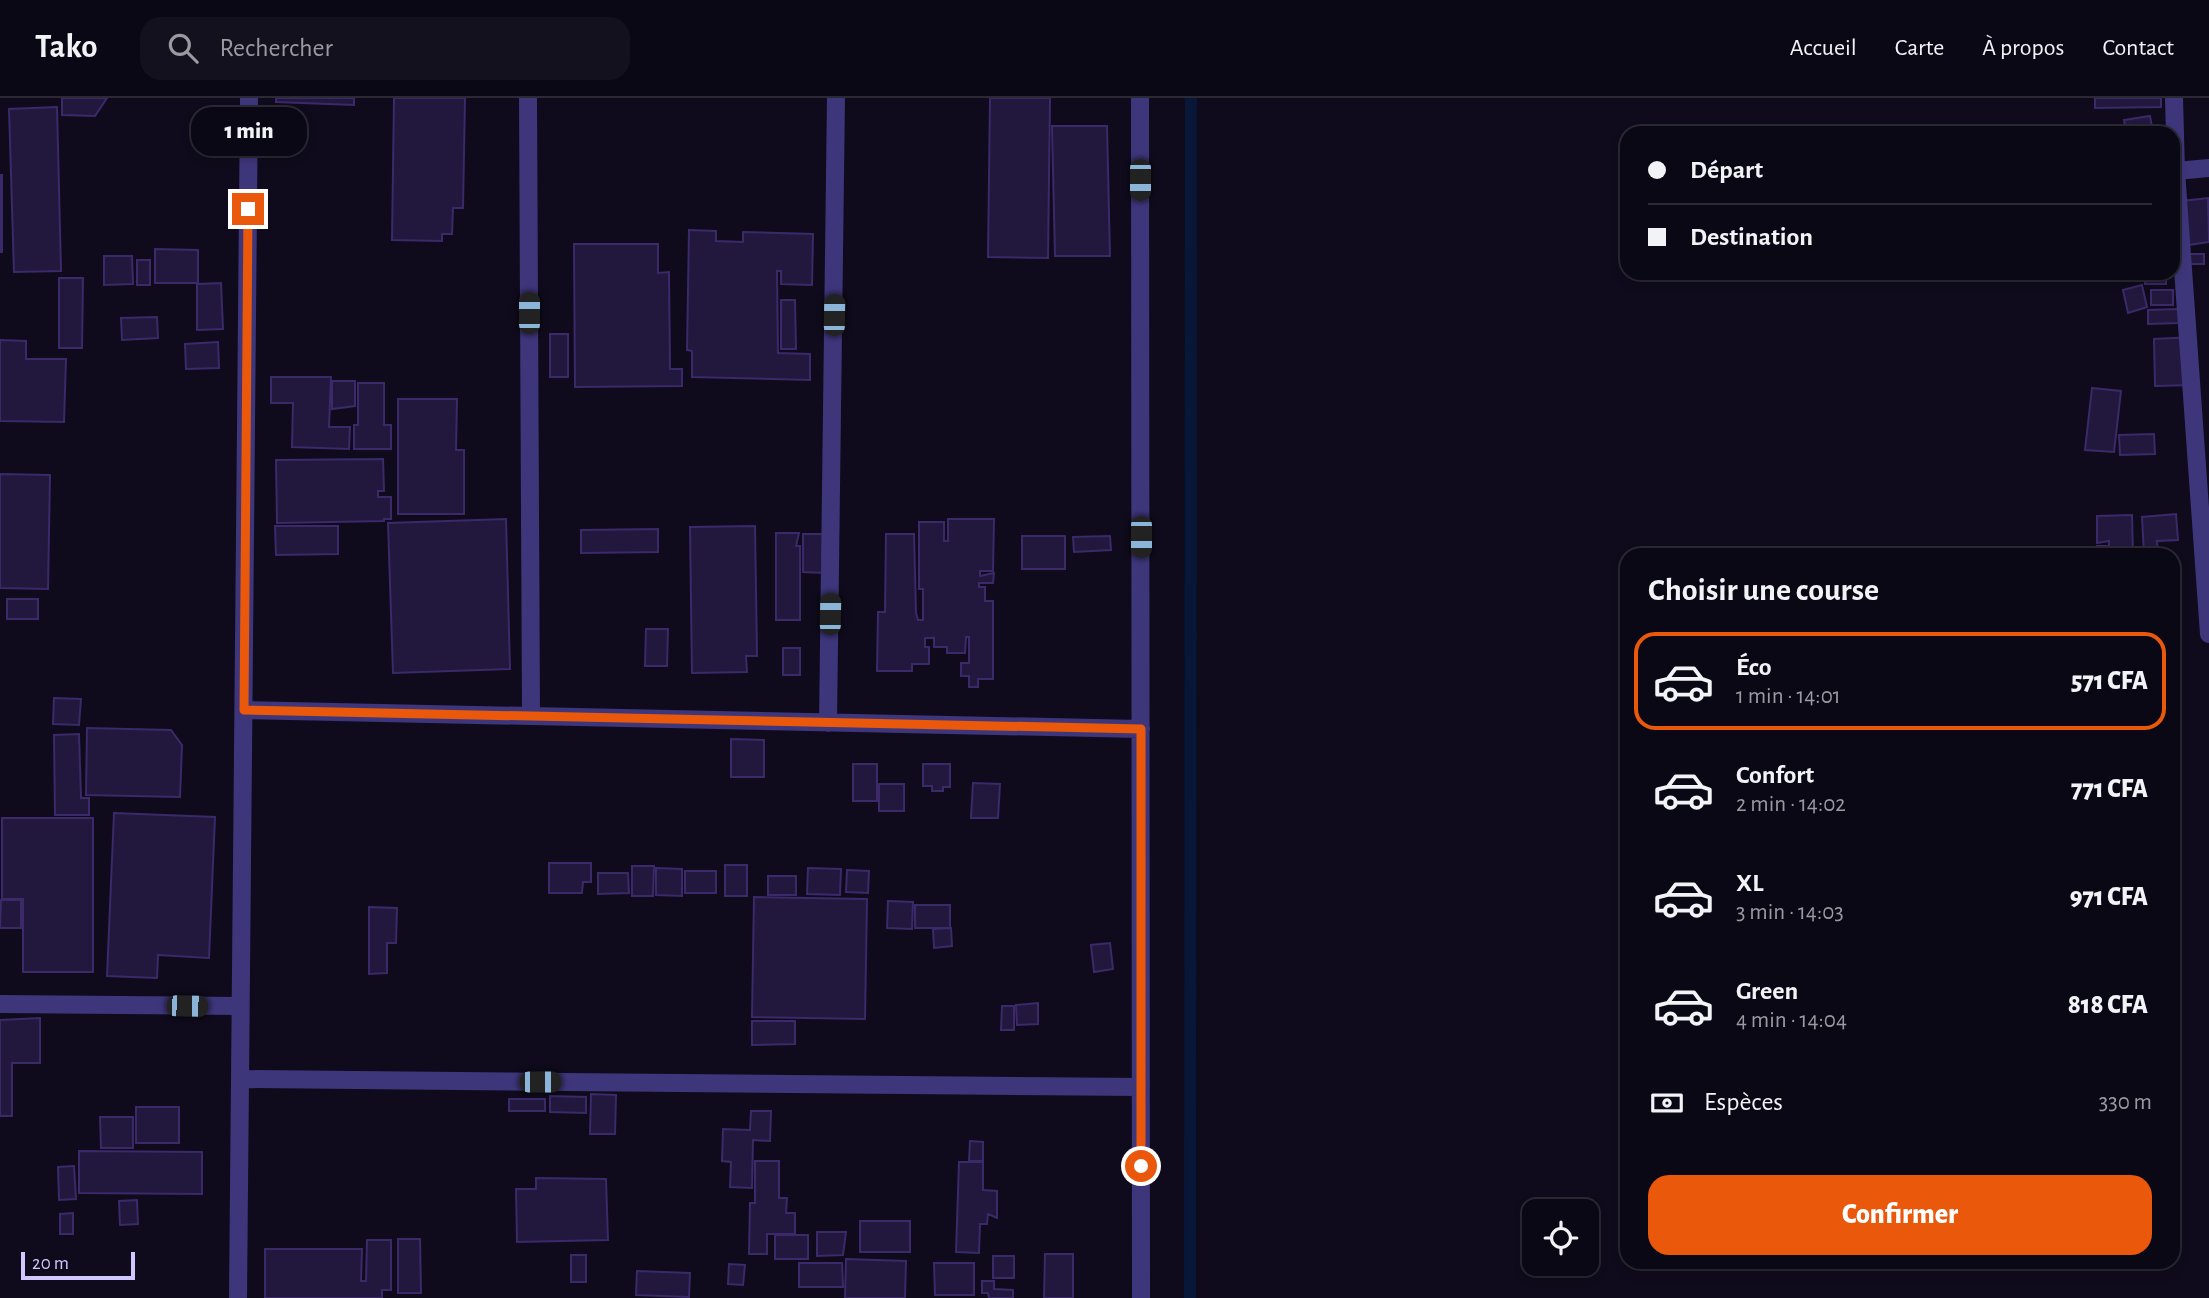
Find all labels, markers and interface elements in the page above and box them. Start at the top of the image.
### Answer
search box [140,17,630,80]
icon: search [164,29,202,67]
text: Tako [35,31,98,64]
text: Rechercher [220,35,333,61]
text: Accueil [1790,36,1857,60]
text: Carte [1895,36,1944,60]
text: À propos [1982,36,2064,60]
text: Contact [2102,36,2174,60]
callout: 1 min [190,108,306,156]
text: 1 min [225,120,273,143]
text: Départ [1690,157,1763,183]
car [1130,159,1151,201]
route end [232,193,264,225]
text: Destination [1690,224,1813,250]
car [519,292,540,334]
car [824,294,845,336]
car [1131,516,1152,558]
text: Choisir une course [1648,574,1879,606]
car [820,593,841,635]
icon: car [1652,650,1715,713]
text: Éco [1736,654,1772,680]
text: 571 CFA [2071,668,2148,694]
text: 1 min · 14:01 [1736,685,1841,708]
icon: car [1652,758,1715,821]
text: Confort [1736,762,1814,788]
text: 771 CFA [2071,776,2148,802]
text: 2 min · 14:02 [1736,793,1846,816]
icon: car [1652,866,1715,929]
text: XL [1736,870,1763,896]
text: 971 CFA [2070,884,2148,910]
text: 3 min · 14:03 [1736,901,1844,924]
icon: car [1652,974,1715,1037]
text: Green [1736,978,1798,1004]
text: 818 CFA [2068,992,2148,1018]
car [166,995,209,1017]
text: 4 min · 14:04 [1736,1009,1847,1032]
car [520,1072,562,1093]
icon: cash [1648,1084,1686,1122]
text: Espèces [1704,1089,1783,1115]
text: 330 m [2099,1091,2152,1114]
route start [1125,1150,1157,1182]
button: Confirmer [1648,1175,2152,1255]
map controls [1522,1199,1599,1276]
button: locate [1522,1199,1599,1276]
scale bar [21,1249,135,1281]
text: 20 m [32,1254,69,1273]

